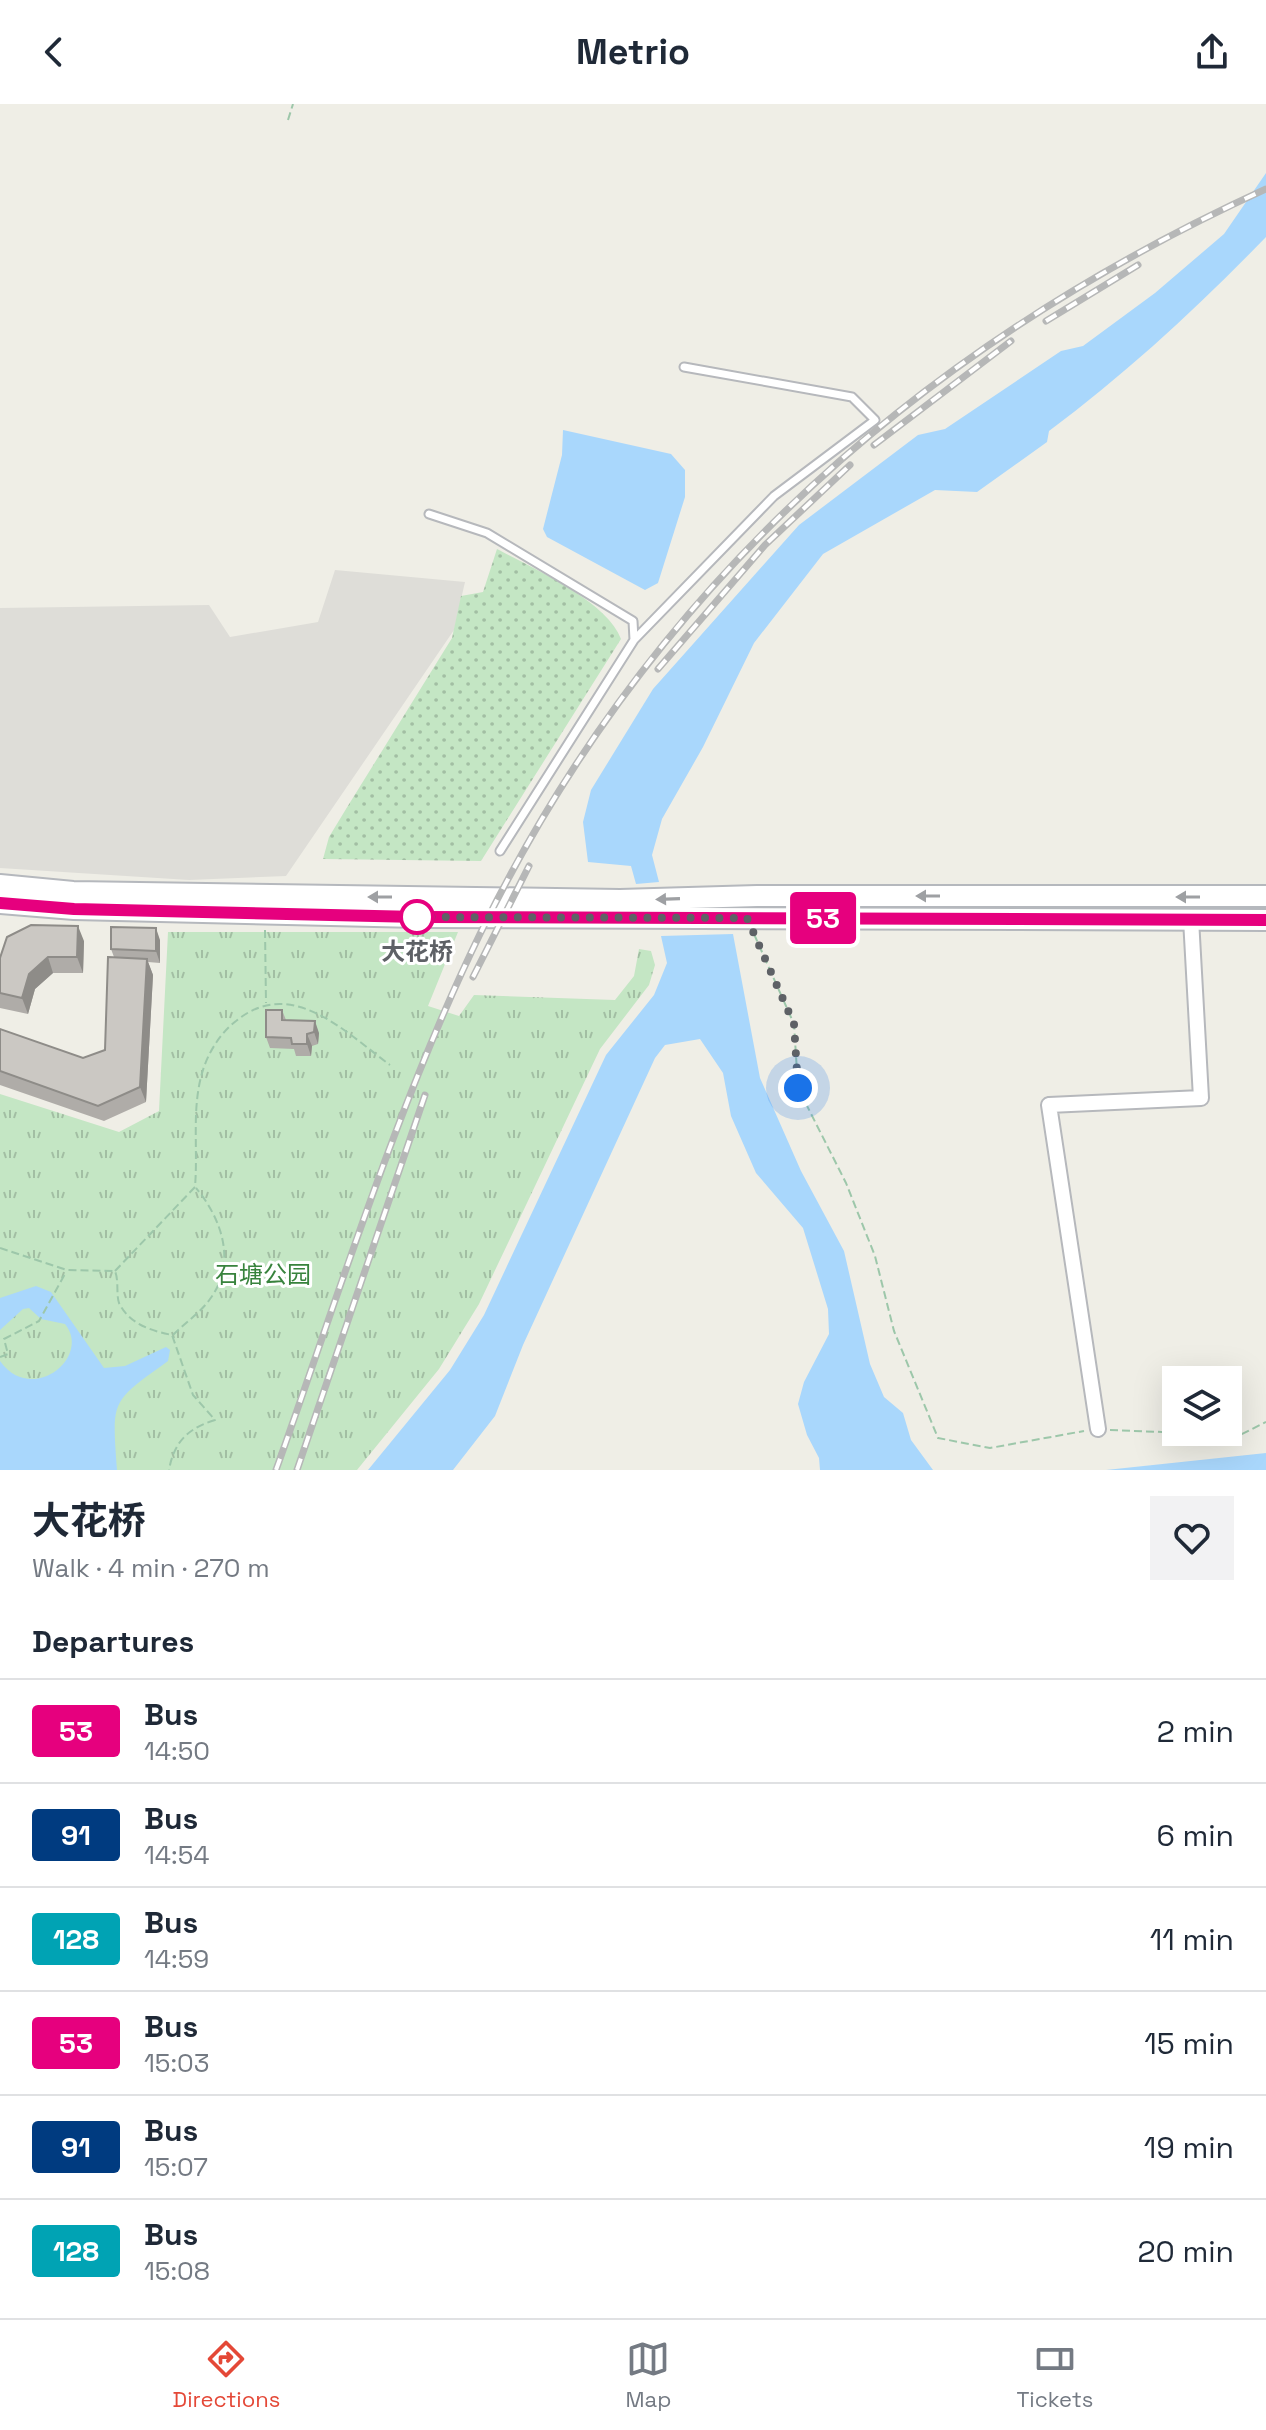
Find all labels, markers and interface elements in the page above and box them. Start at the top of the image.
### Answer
text: Metrio [576,29,690,75]
icon: back [32,30,76,74]
icon: share [1190,30,1234,74]
one-way arrow [915,890,940,902]
one-way arrow [367,891,392,903]
one-way arrow [1175,891,1200,903]
one-way arrow [655,892,680,905]
line badge: 53 [787,892,859,944]
marker: 大花桥 [400,900,434,934]
text: 53 [806,900,840,936]
place label: 大花桥 [381,936,453,967]
your location [778,1068,818,1108]
park label: 石塘公园 [215,1259,311,1290]
map controls [1162,1366,1242,1446]
button: layers [1162,1366,1242,1446]
button: heart [1150,1496,1234,1580]
text: 大花桥 [32,1497,146,1545]
text: Walk · 4 min · 270 m [32,1551,270,1585]
text: Departures [32,1622,194,1661]
text: Bus [144,1695,198,1734]
text: 2 min [1157,1712,1234,1751]
text: 53 [59,1713,93,1749]
text: 14:50 [144,1734,210,1768]
text: Bus [144,1799,198,1838]
text: 6 min [1156,1816,1234,1855]
text: 91 [61,1817,91,1853]
text: 14:54 [144,1838,210,1872]
text: Bus [144,1903,198,1942]
text: 11 min [1150,1920,1234,1959]
text: 128 [53,1921,99,1957]
text: 14:59 [144,1942,209,1976]
text: Bus [144,2007,198,2046]
text: 15 min [1144,2024,1234,2063]
text: 53 [59,2025,93,2061]
text: 15:03 [144,2046,209,2080]
text: Bus [144,2111,198,2150]
text: 19 min [1144,2128,1234,2167]
text: 91 [61,2129,91,2165]
text: 15:07 [144,2150,208,2184]
text: Bus [144,2215,198,2254]
text: 20 min [1137,2232,1234,2271]
text: 128 [53,2233,99,2269]
text: 15:08 [144,2254,210,2288]
tab: Directions [173,2337,280,2413]
tab: Map [626,2337,671,2413]
tab: Tickets [1017,2337,1093,2413]

